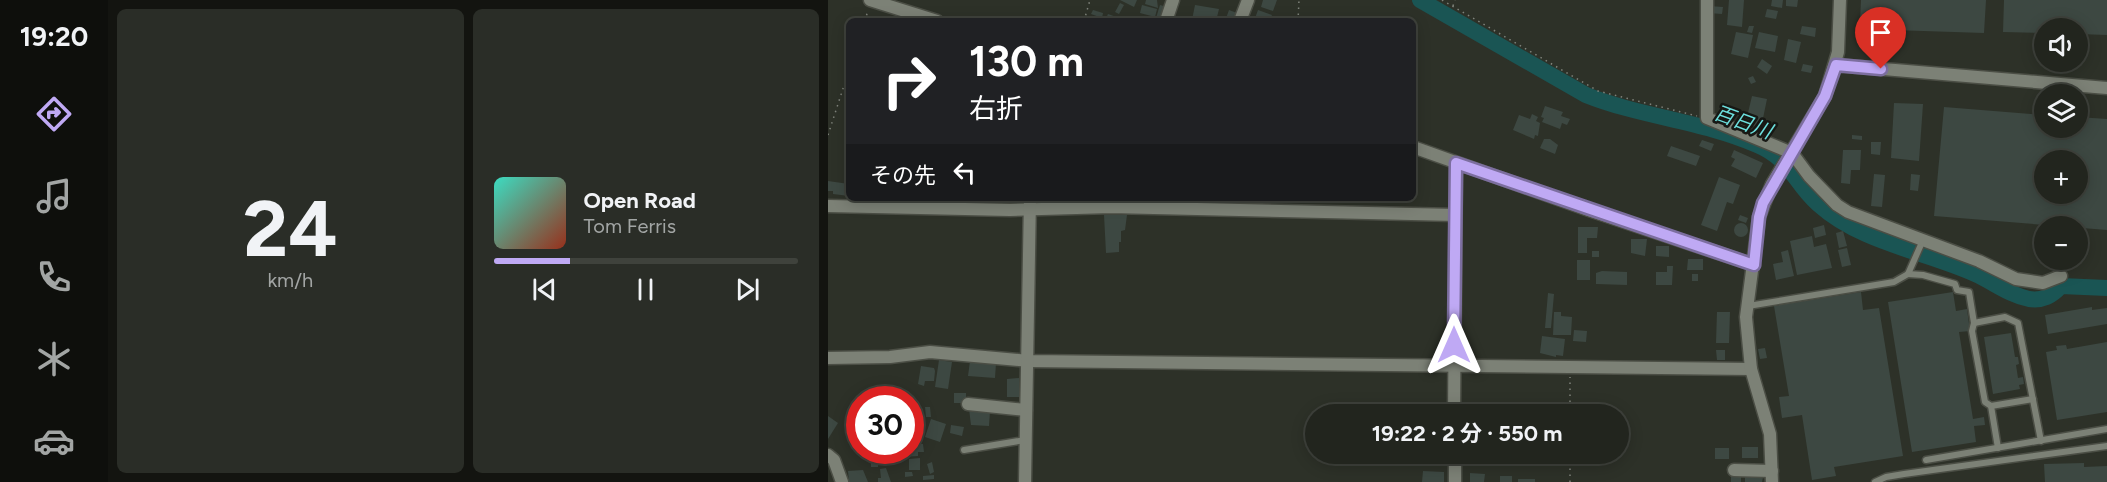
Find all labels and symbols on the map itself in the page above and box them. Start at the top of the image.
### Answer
pin [1855,7,1906,69]
water label: 百日川 [1711,100,1777,144]
position arrow [1422,313,1486,377]
speed limit sign: 30 [846,386,924,464]

